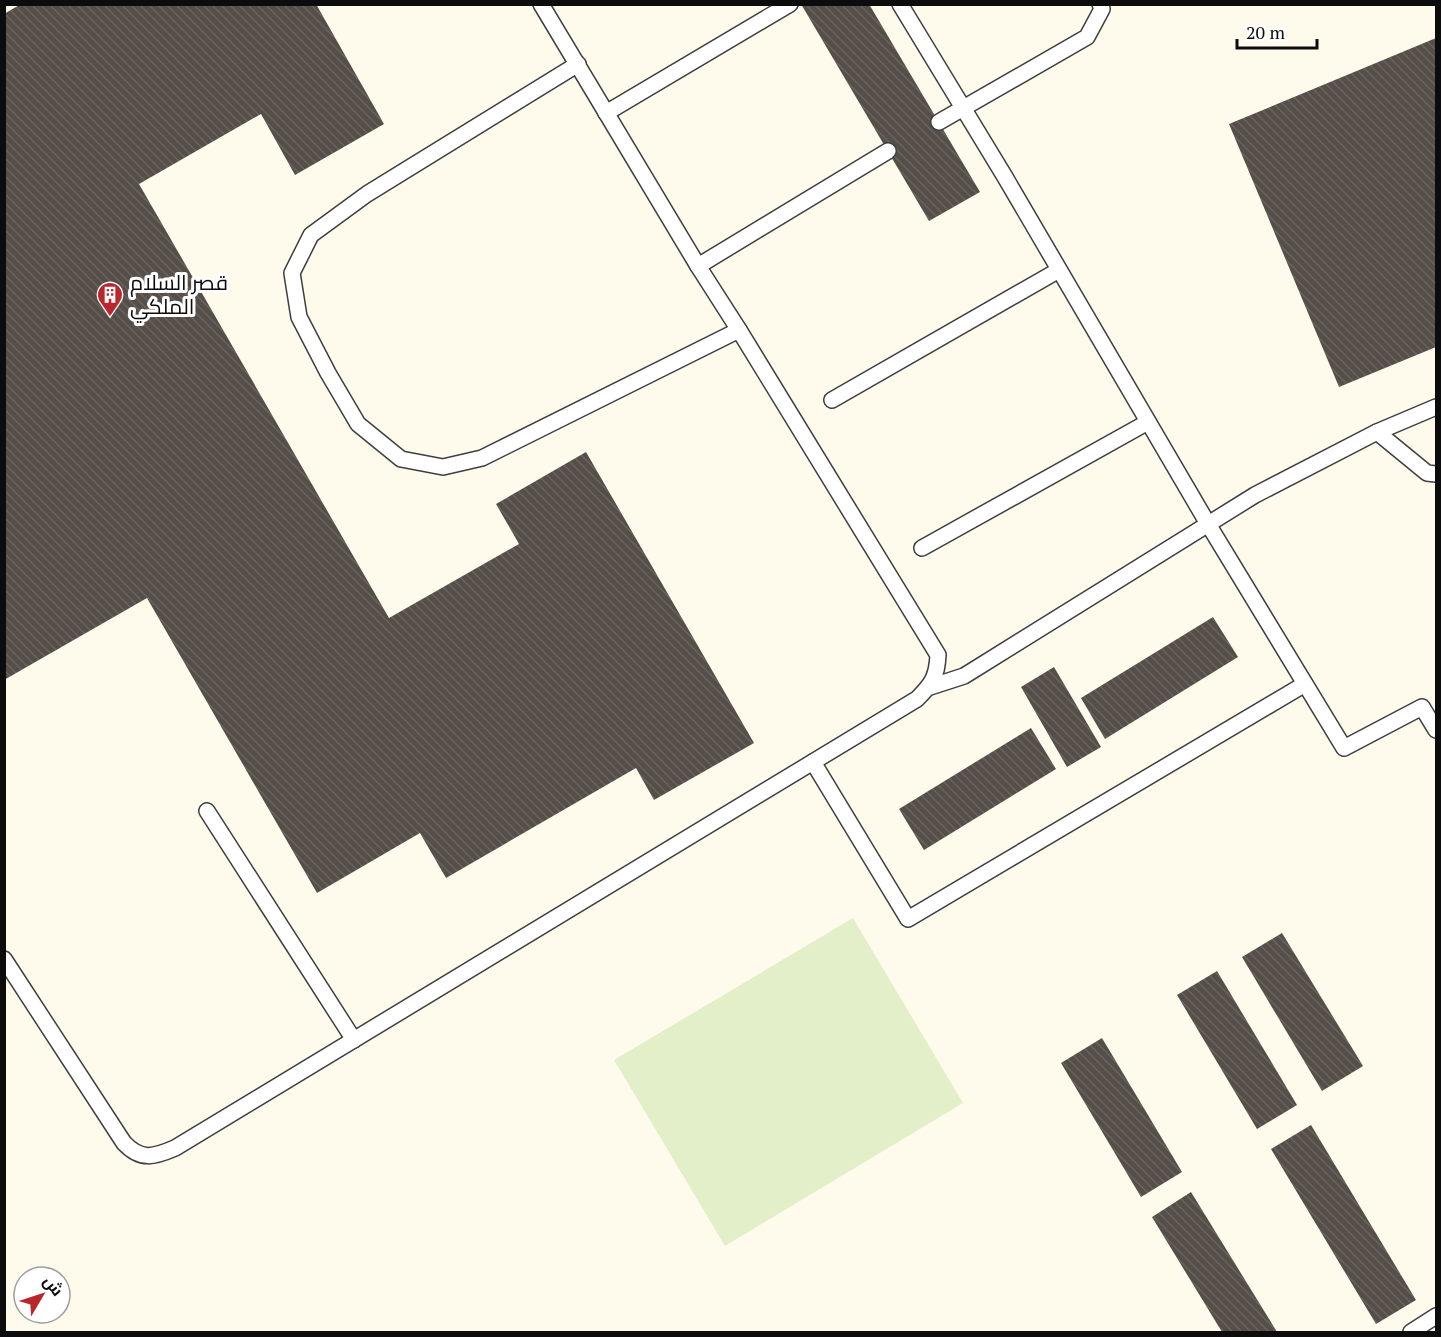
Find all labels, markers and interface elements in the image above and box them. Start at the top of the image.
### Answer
scale bar [1237,12,1316,50]
text: 20 m [1246,20,1286,44]
place label: قصر السلام الملكي [130,268,228,323]
building icon: قصر السلام الملكي [95,280,125,318]
north arrow [12,1265,72,1325]
text: ش [39,1271,69,1300]

